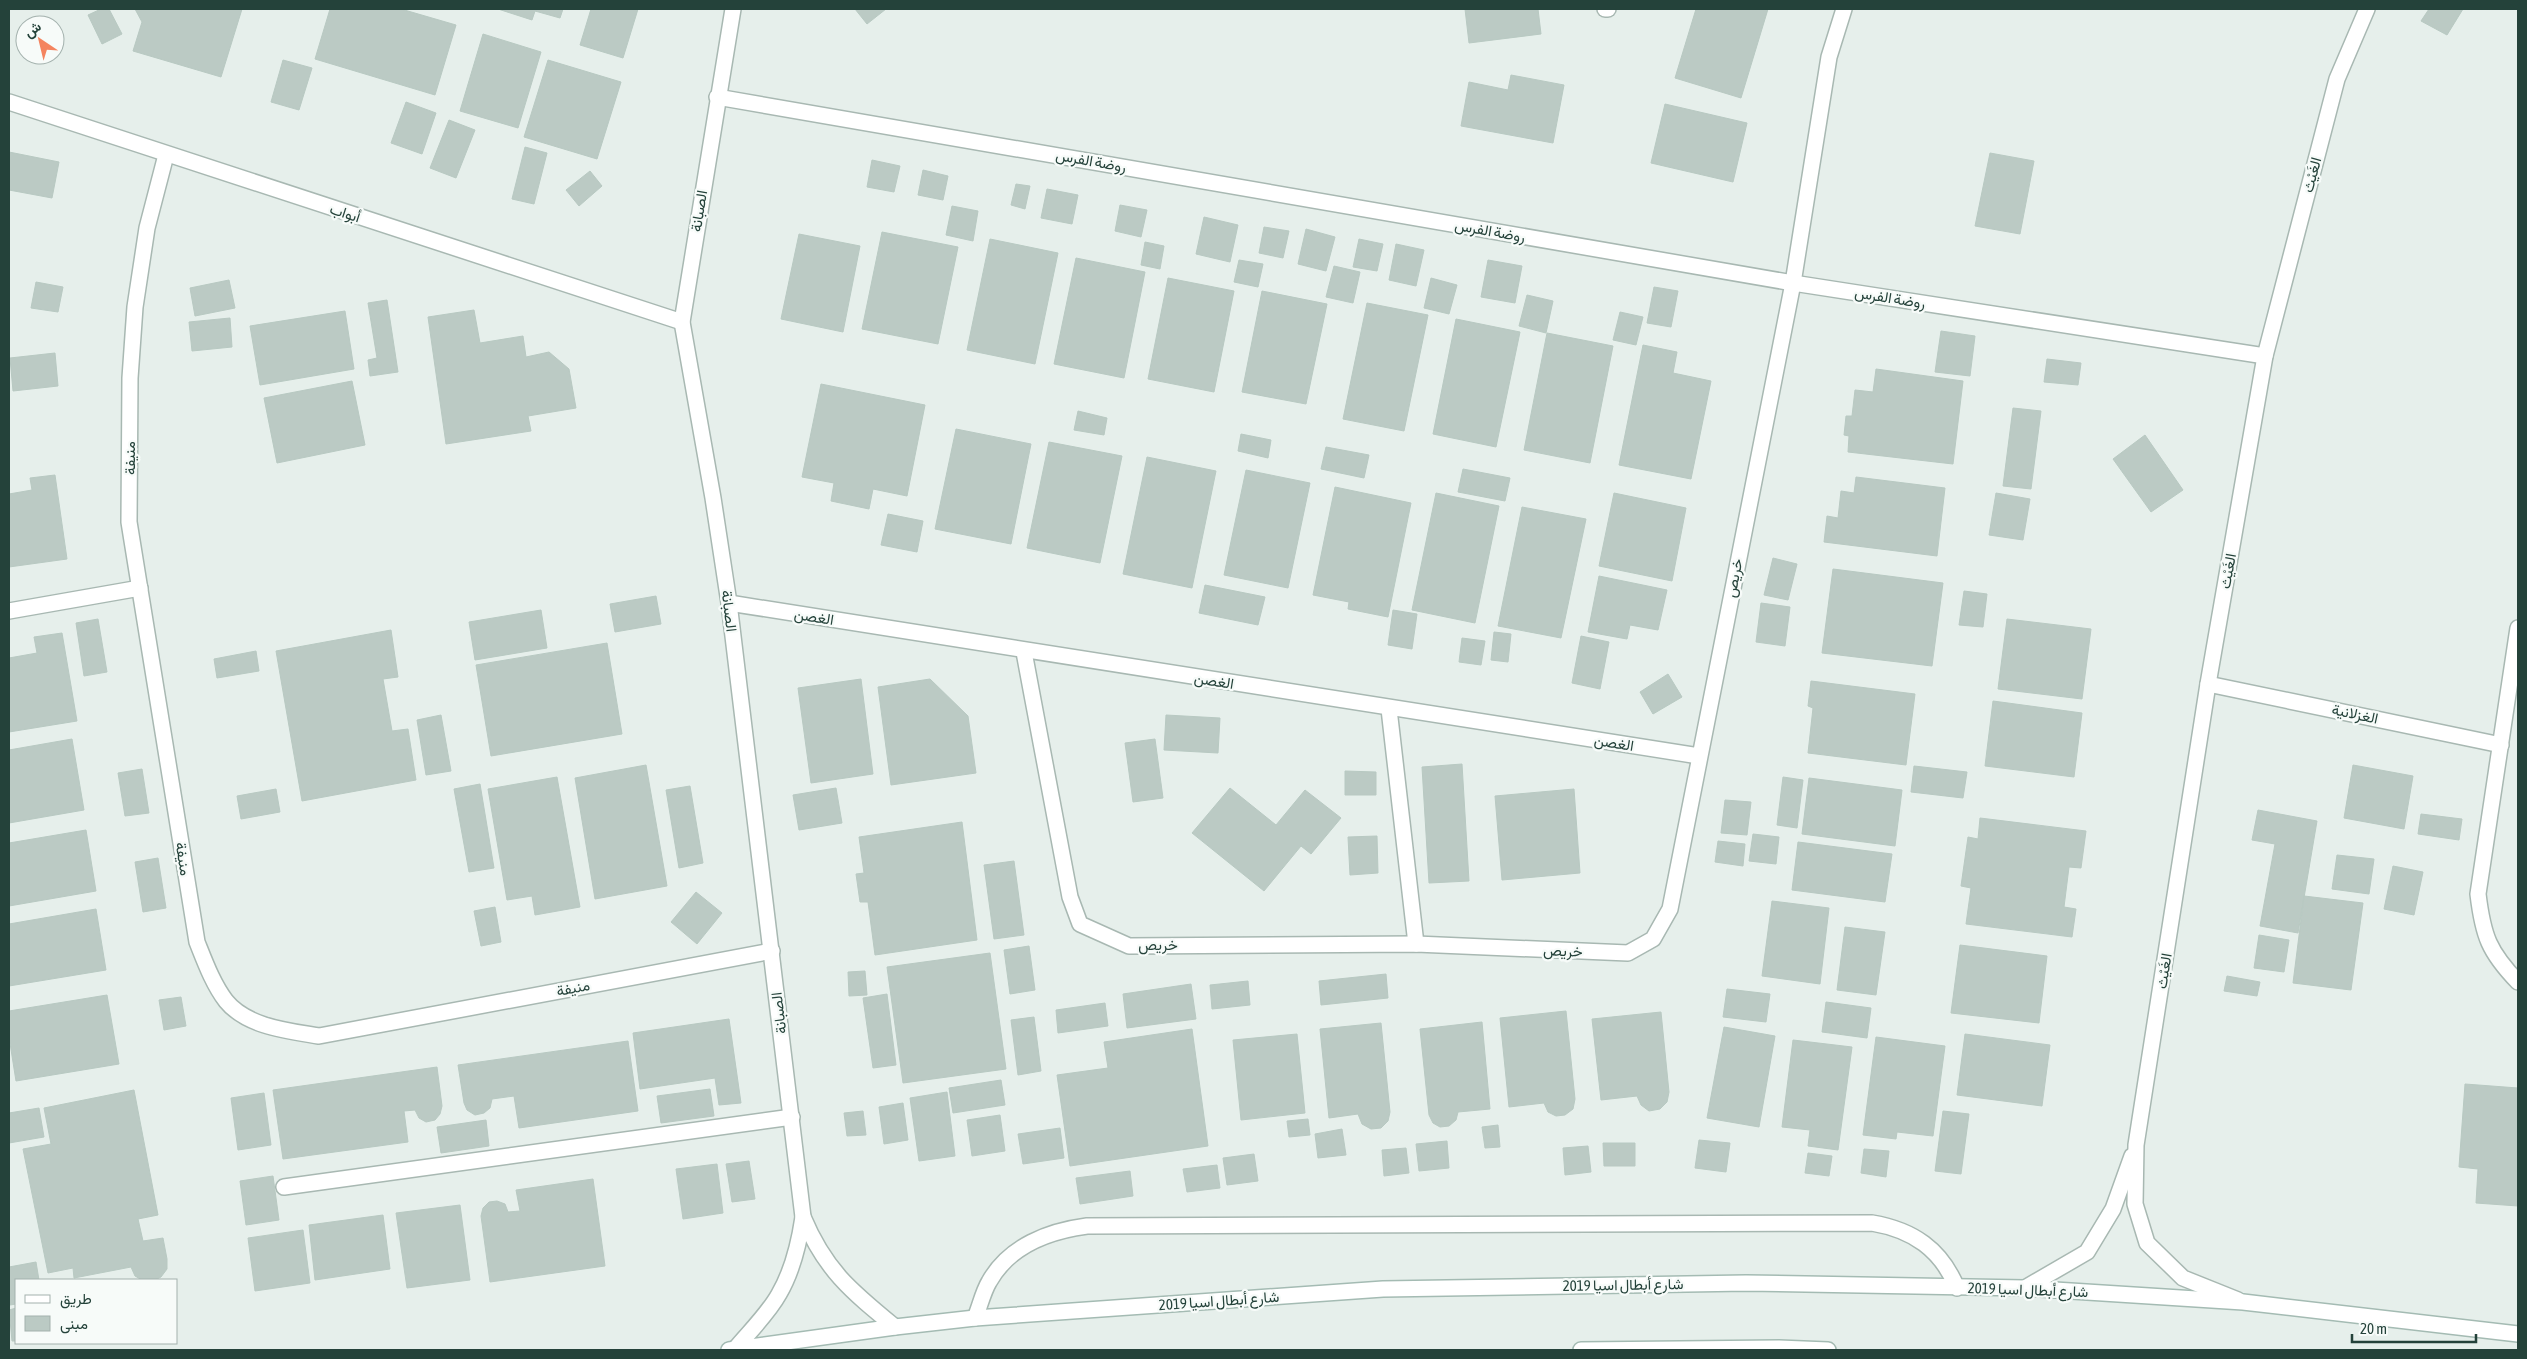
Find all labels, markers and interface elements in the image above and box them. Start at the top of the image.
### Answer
north arrow [15,15,65,65]
text: ش [21,18,45,42]
street label: روضة الفرس [1054,146,1128,177]
street label: الغَيْث [2299,155,2325,195]
street label: الصبانة [687,189,711,233]
street label: أبواب [327,200,363,227]
street label: روضة الفرس [1453,216,1527,247]
street label: روضة الفرس [1853,284,1927,313]
street label: منيفة [121,441,139,475]
street label: الغَيْث [2216,552,2240,590]
street label: خريص [1721,557,1748,599]
street label: الصبانة [718,589,740,633]
street label: الغصن [793,605,835,630]
street label: الغصن [1193,669,1235,694]
street label: الغزلانية [2330,700,2380,728]
street label: الغصن [1593,731,1635,756]
street label: منيفة [171,841,195,877]
street label: خريص [1138,936,1178,955]
street label: خريص [1543,941,1583,962]
street label: الغَيْث [2152,952,2176,990]
street label: منيفة [555,976,591,1000]
street label: الصبانة [768,991,790,1035]
street label: شارع أبطال اسيا 2019 [1562,1275,1684,1297]
legend [15,1279,178,1344]
street label: شارع أبطال اسيا 2019 [1967,1279,2089,1303]
street label: شارع أبطال اسيا 2019 [1158,1288,1280,1316]
text: طريق [60,1290,92,1309]
scale bar [2352,1312,2476,1344]
text: مبنى [60,1315,88,1334]
text: 20 m [2360,1320,2387,1337]

